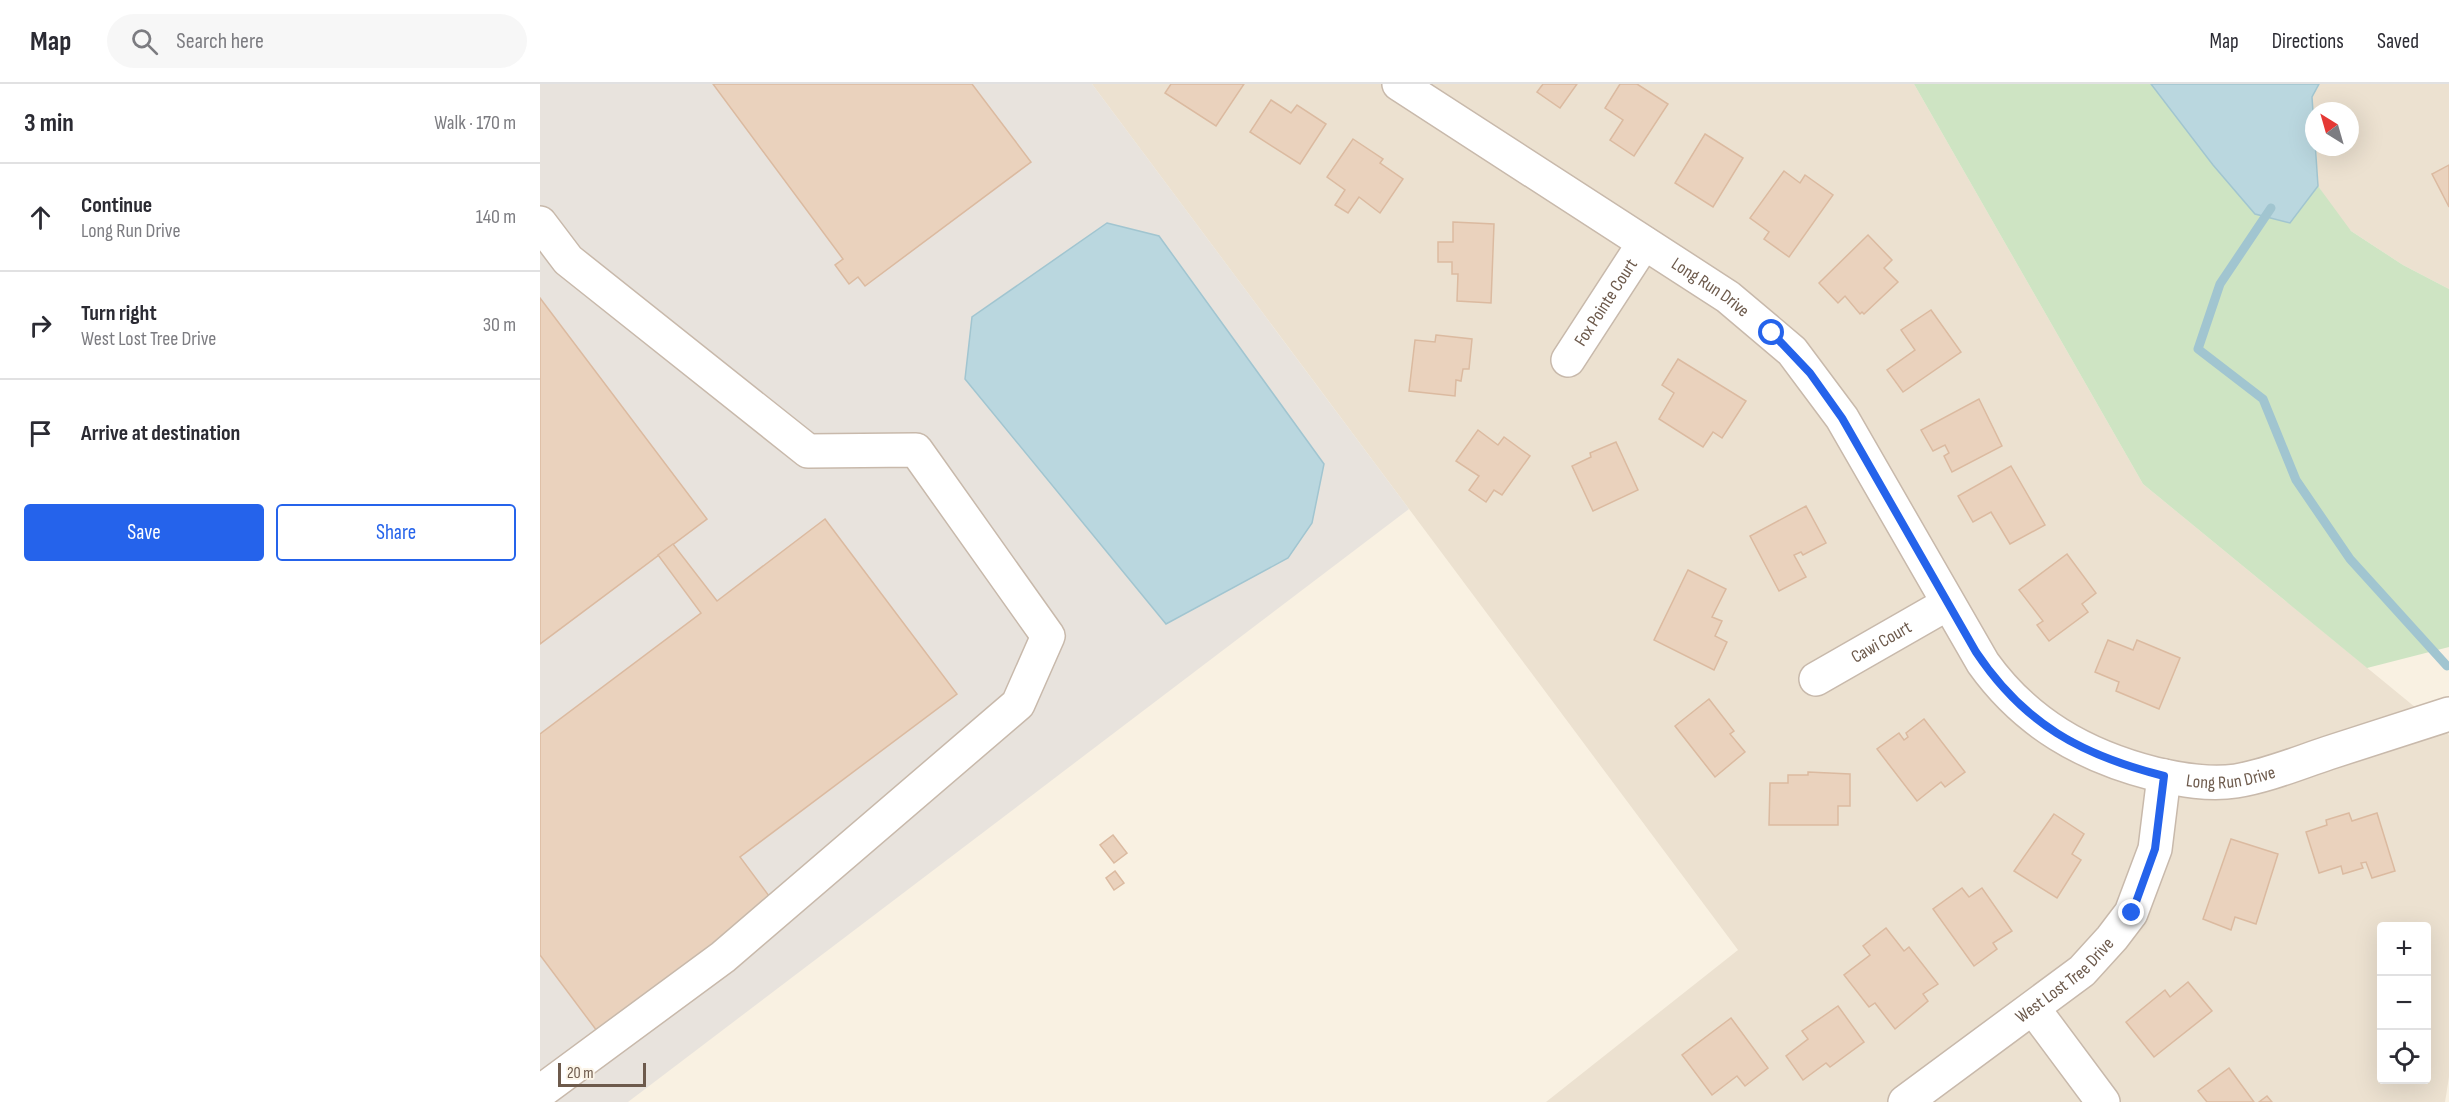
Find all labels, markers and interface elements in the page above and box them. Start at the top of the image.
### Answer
search box [107,14,527,68]
text: Map [30,25,71,58]
icon: search [128,25,161,58]
text: Search here [176,28,264,55]
text: Map [2209,29,2239,54]
text: Directions [2272,29,2344,54]
text: Saved [2377,29,2419,54]
north arrow [2305,102,2359,156]
text: 3 min [24,108,74,139]
text: Walk · 170 m [434,111,516,135]
text: Continue [81,192,152,219]
icon: ahead [24,201,57,234]
text: 140 m [476,205,516,229]
text: Long Run Drive [81,219,180,243]
street label: Long Run Drive [1668,253,1753,321]
street label: Fox Pointe Court [1570,254,1642,350]
text: Turn right [81,300,157,327]
icon: right [24,309,57,342]
text: 30 m [483,313,516,337]
route start [1758,319,1784,345]
text: West Lost Tree Drive [81,327,216,351]
icon: arrive [24,417,57,450]
text: Arrive at destination [81,420,240,447]
button: Save [24,504,264,561]
button: Share [276,504,516,561]
street label: Cawi Court [1847,616,1916,668]
street label: Long Run Drive [2185,762,2278,793]
route end [2118,899,2144,925]
map controls [2377,922,2431,1084]
button: + [2377,922,2431,976]
street label: West Lost Tree Drive [2012,933,2118,1028]
button: − [2377,976,2431,1030]
button: locate [2377,1030,2431,1084]
scale bar [558,1060,646,1088]
text: 20 m [567,1064,594,1083]

